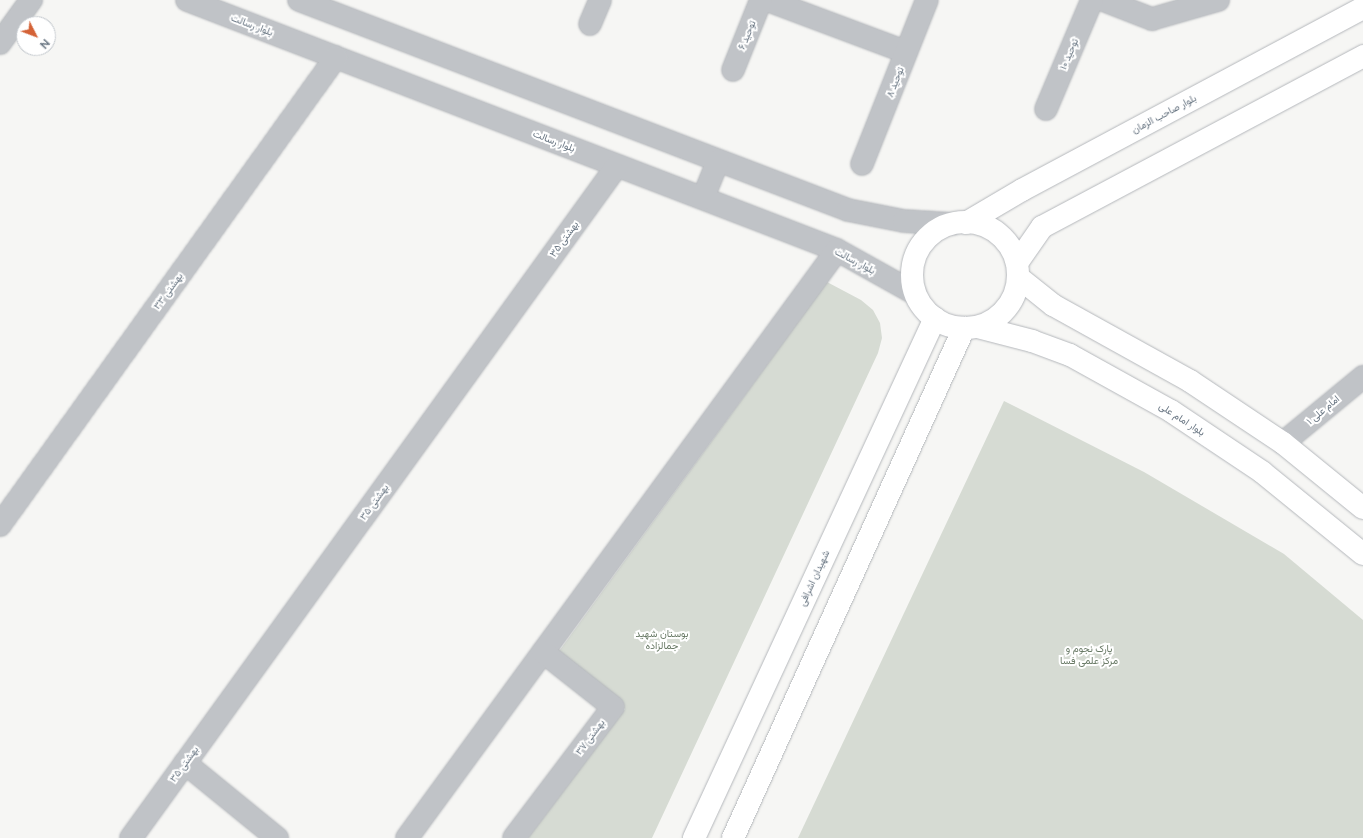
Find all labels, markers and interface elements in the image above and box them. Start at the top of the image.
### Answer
street label: بلوار رسالت [229,11,275,39]
north arrow [16,16,56,56]
street label: توحید ۶ [736,19,758,51]
text: N [37,36,52,51]
street label: توحید ۱۰ [1057,37,1081,71]
street label: توحید ۸ [884,65,906,99]
street label: بلوار صاحب الزمان [1130,92,1198,136]
street label: بلوار رسالت [531,127,577,155]
street label: بهشتی ۳۵ [547,219,581,259]
street label: بلوار رسالت [833,245,877,277]
street label: بهشتی ۳۳ [151,270,185,312]
street label: امام علی ۱ [1304,393,1342,427]
street label: بلوار امام علی [1157,400,1207,438]
street label: بهشتی ۳۵ [357,482,391,522]
street label: شهیدان اشرافی [796,548,832,608]
park label: بوستان شهید جمالزاده [636,627,688,650]
park label: پارک نجوم و مرکز علمی فسا [1060,642,1118,666]
street label: بهشتی ۳۷ [573,717,607,757]
street label: بهشتی ۳۵ [167,744,201,784]

